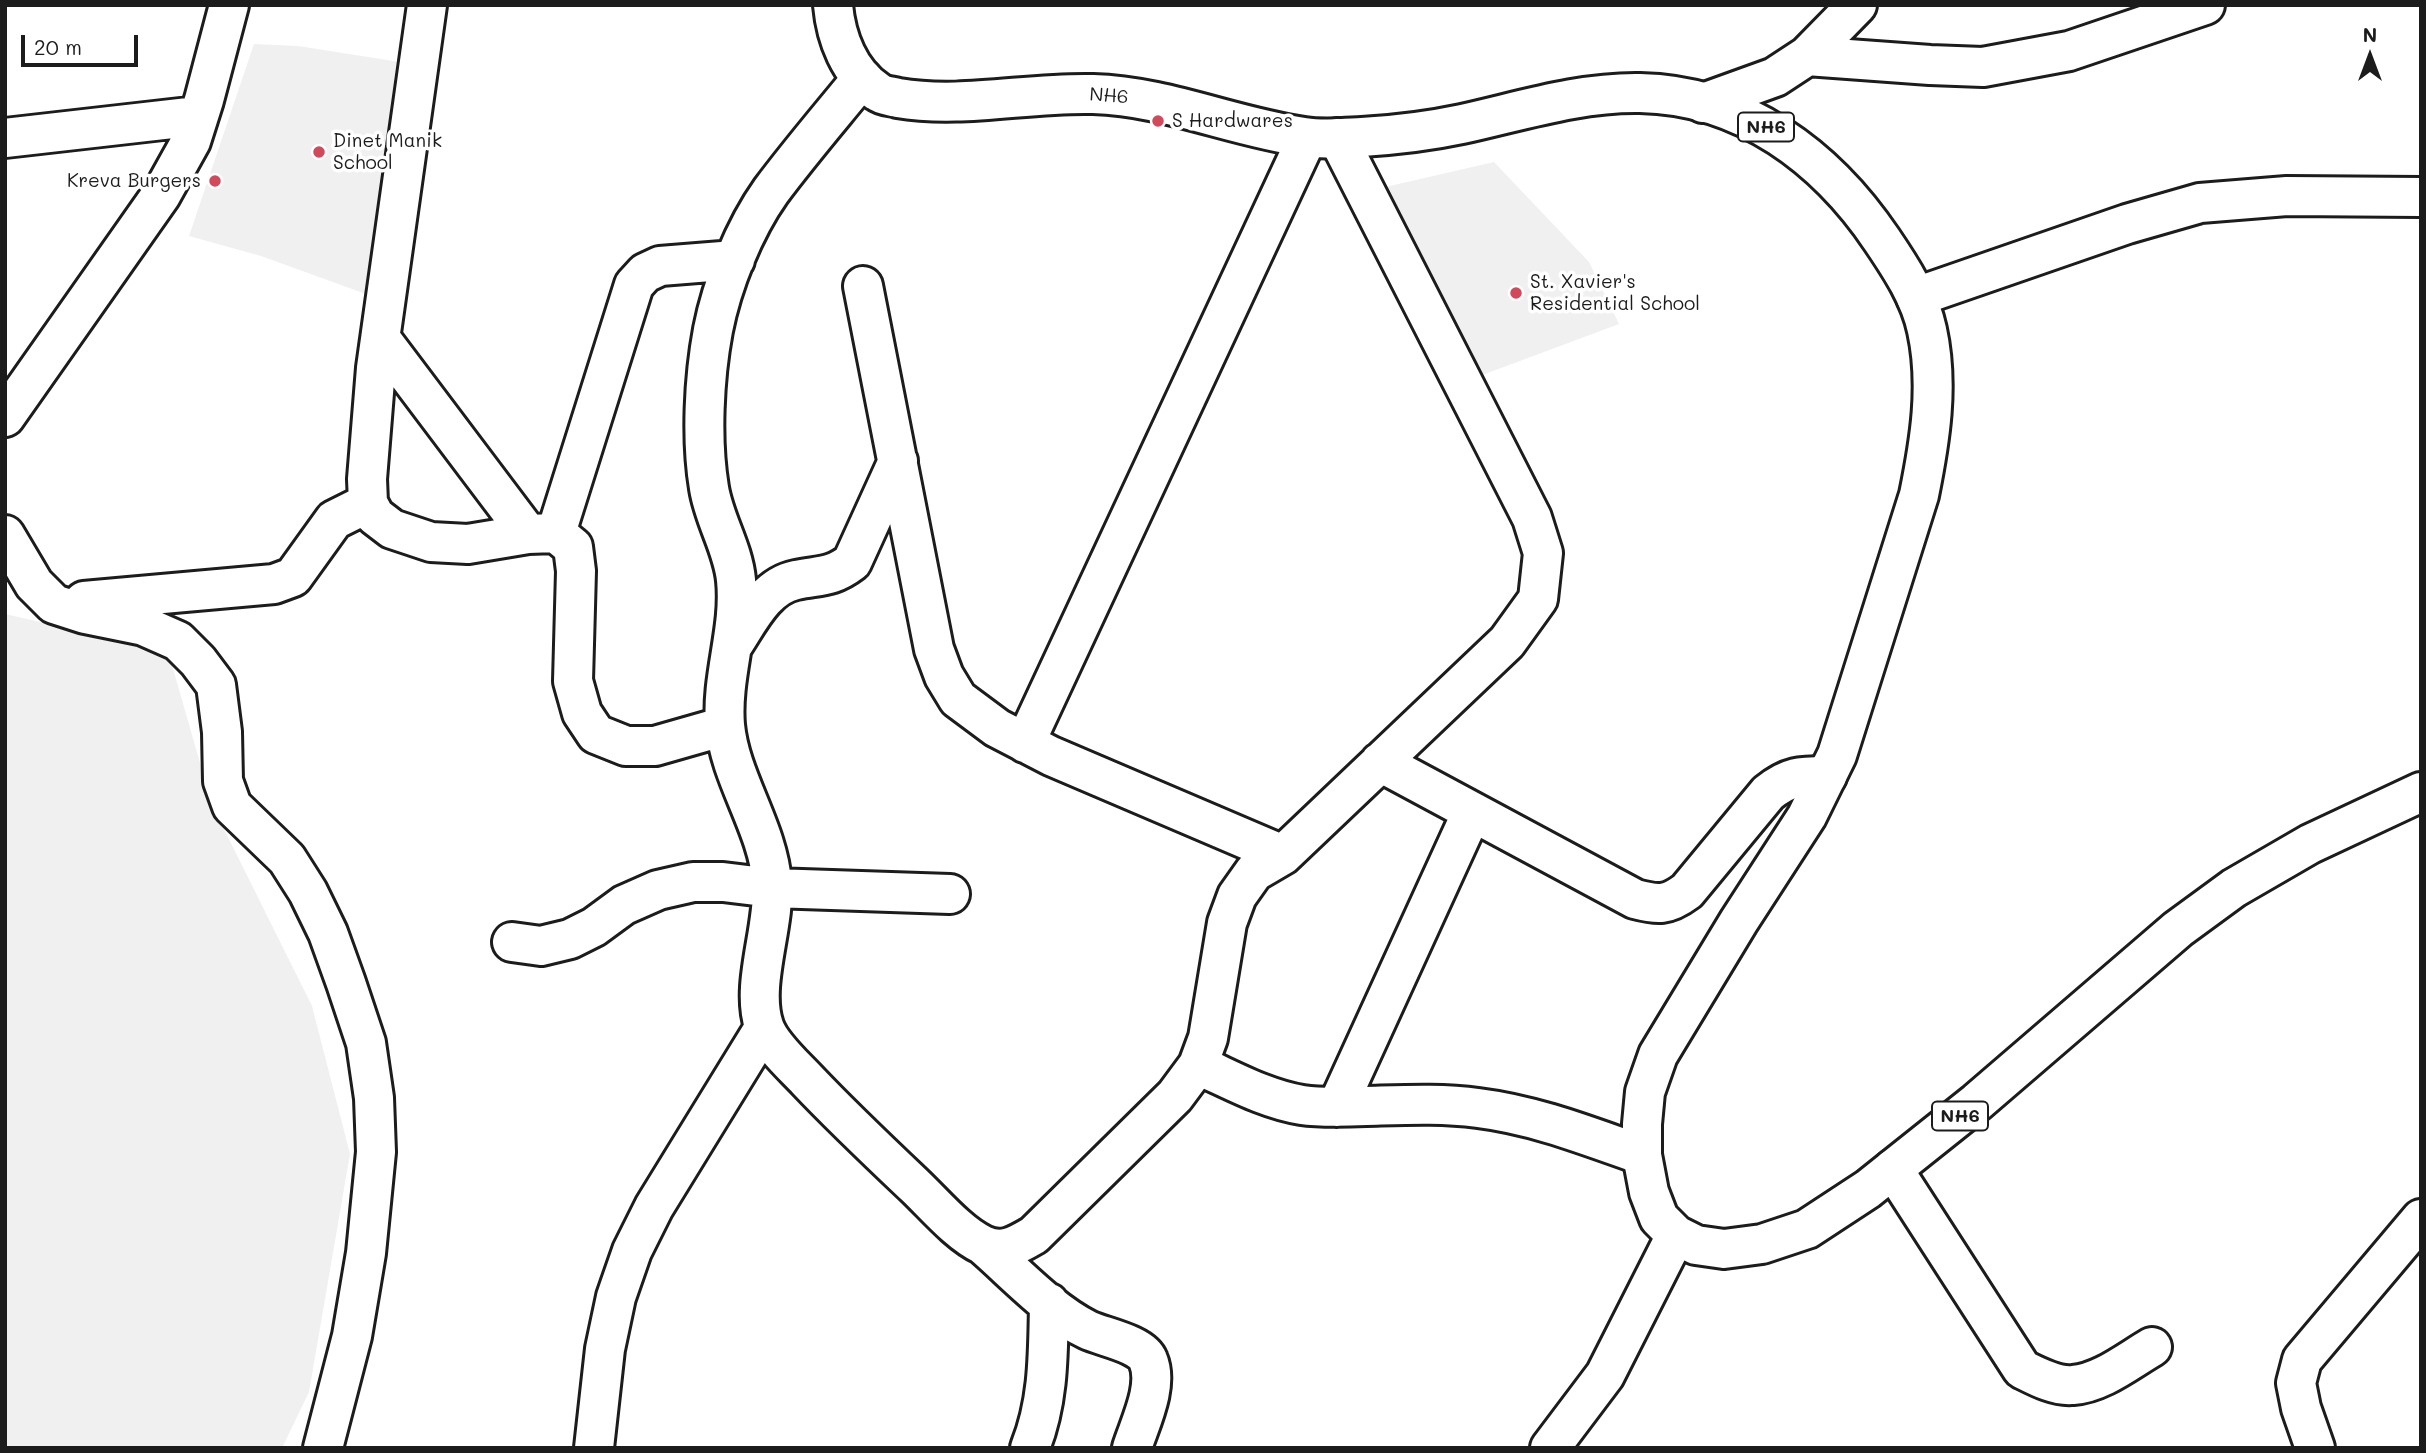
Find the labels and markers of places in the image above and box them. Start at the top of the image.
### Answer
place label: S Hardwares [1172,110,1293,132]
marker: S Hardwares [1150,113,1166,129]
place label: Dinet Manik School [333,130,442,174]
marker: Dinet Manik School [311,144,327,160]
place label: Kreva Burgers [67,170,201,192]
marker: Kreva Burgers [207,173,223,189]
place label: St. Xavier's Residential School [1530,271,1700,315]
marker: St. Xavier's Residential School [1508,285,1524,301]

